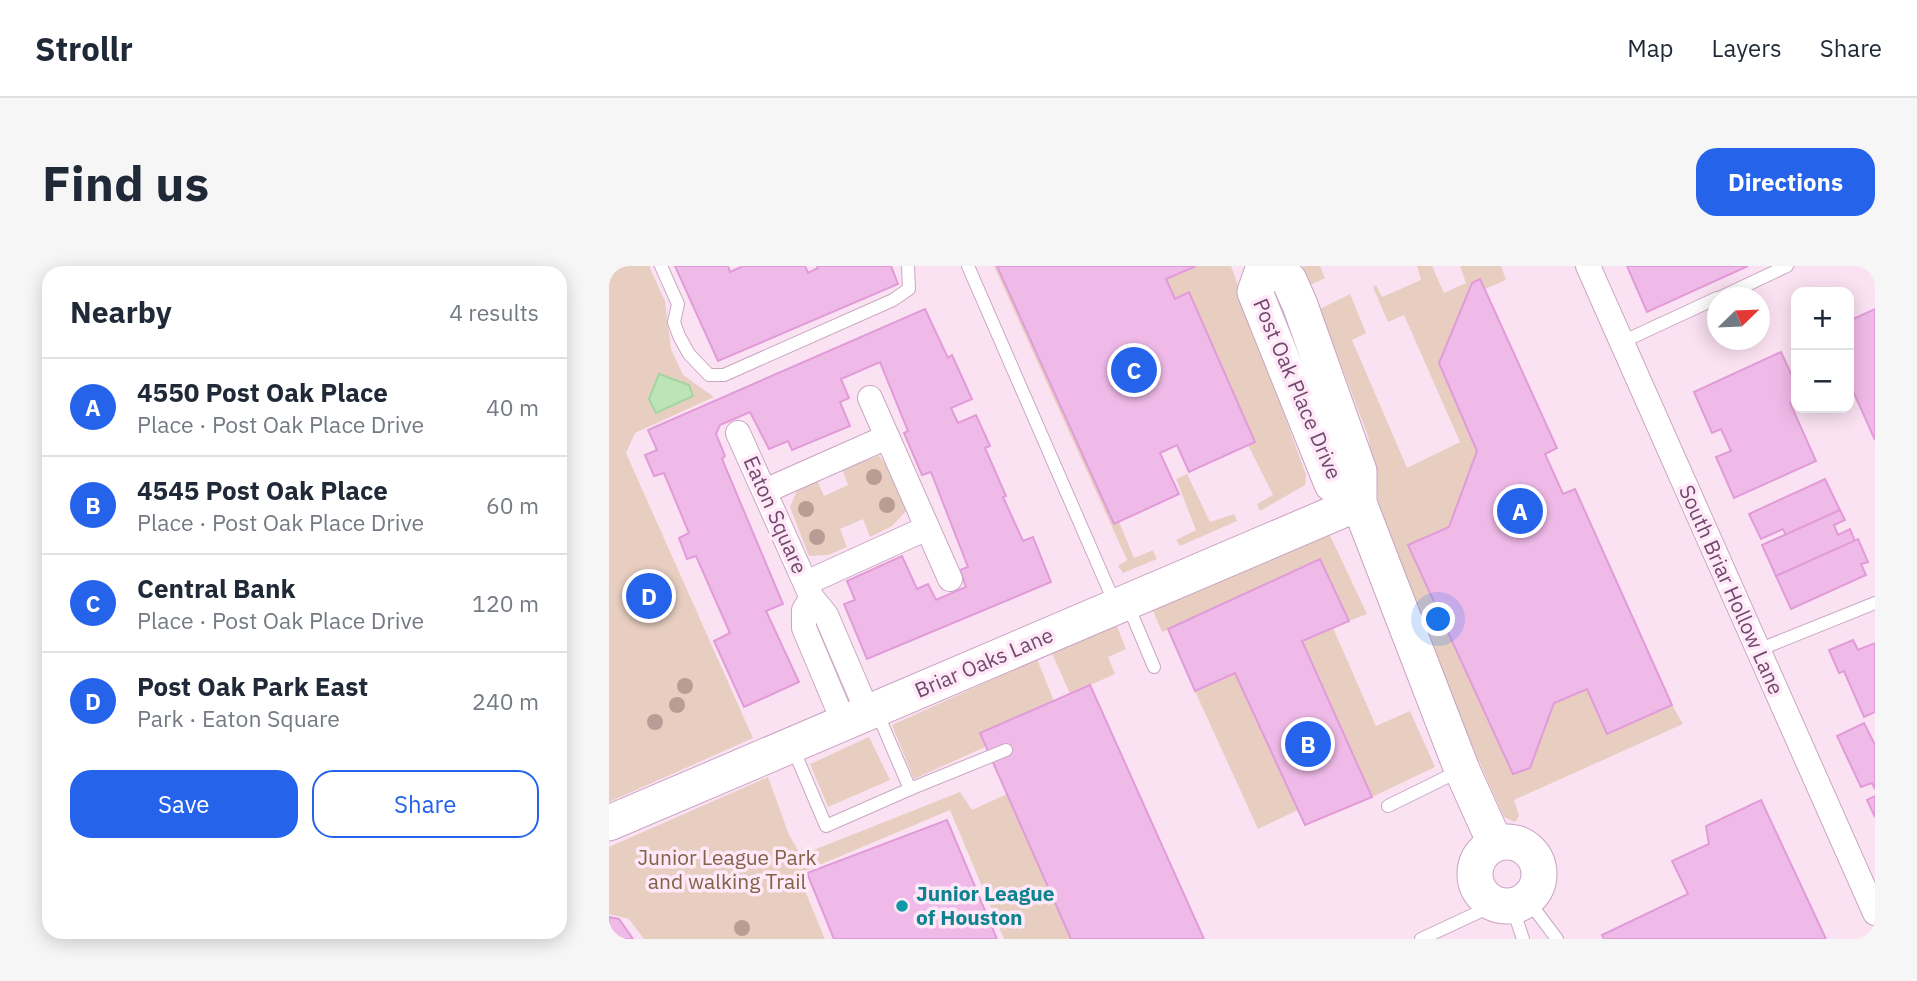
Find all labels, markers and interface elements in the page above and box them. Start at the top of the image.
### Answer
text: Strollr [35,27,133,70]
text: Map [1627,32,1674,64]
text: Layers [1712,32,1782,64]
text: Share [1820,32,1882,64]
button: Directions [1696,148,1875,216]
text: Find us [42,151,209,214]
north arrow [1707,287,1770,350]
map controls [1791,287,1854,413]
button: + [1791,287,1854,350]
text: Nearby [70,292,172,331]
street label: Post Oak Place Drive [1247,294,1349,483]
text: 4 results [449,297,539,327]
pin: C [1111,344,1157,396]
button: − [1791,350,1854,413]
text: 4550 Post Oak Place [137,375,388,409]
text: A [85,392,101,422]
text: 40 m [486,392,539,422]
text: Place · Post Oak Place Drive [137,409,424,439]
street label: Eaton Square [737,451,814,578]
text: 4545 Post Oak Place [137,473,388,507]
street label: South Briar Hollow Lane [1673,480,1791,699]
pin: A [1497,485,1543,537]
text: B [85,490,101,520]
text: 60 m [486,490,539,520]
text: Place · Post Oak Place Drive [137,507,424,537]
pin: D [626,570,672,622]
text: Central Bank [137,571,296,605]
text: C [86,588,100,618]
text: 120 m [472,588,539,618]
your location [1421,602,1455,636]
text: Place · Post Oak Place Drive [137,605,424,635]
street label: Briar Oaks Lane [910,620,1057,704]
text: Post Oak Park East [137,669,368,703]
text: D [85,686,101,716]
text: 240 m [472,686,539,716]
text: Park · Eaton Square [137,703,340,733]
pin: B [1285,718,1331,770]
button: Save [70,770,298,838]
button: Share [312,770,539,838]
park label: Junior League Park and walking Trail [637,843,817,895]
place label: Junior League of Houston [916,879,1055,931]
marker: Junior League of Houston [894,898,910,914]

